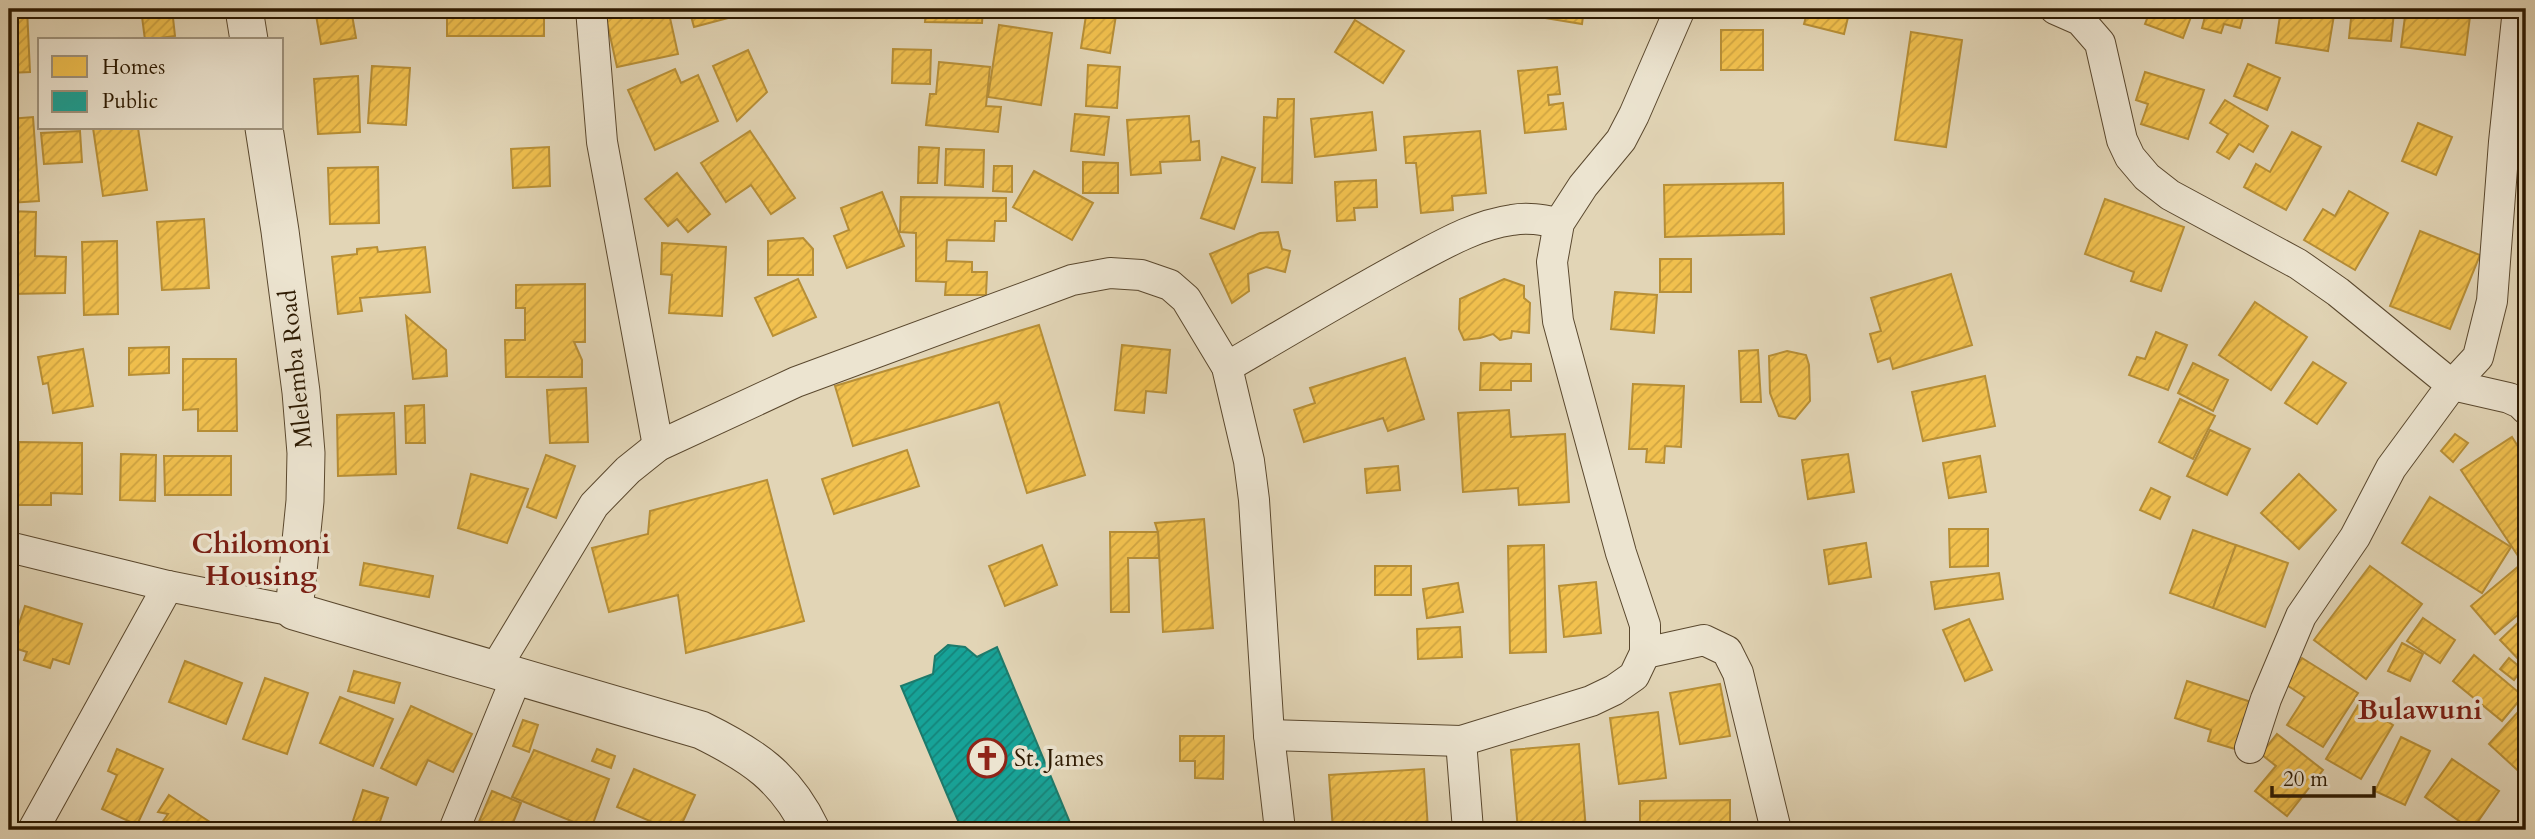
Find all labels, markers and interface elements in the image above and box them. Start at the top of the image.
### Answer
legend [38,38,284,130]
text: Homes [102,53,165,82]
text: Public [102,87,158,116]
street label: Mlelemba Road [271,288,321,450]
district label: Chilomoni Housing [191,525,331,595]
district label: Bulawuni [2358,691,2482,729]
church icon: St. James [966,737,1008,779]
place label: St. James [1014,742,1104,775]
scale bar [2272,755,2374,799]
text: 20 m [2283,765,2328,794]

